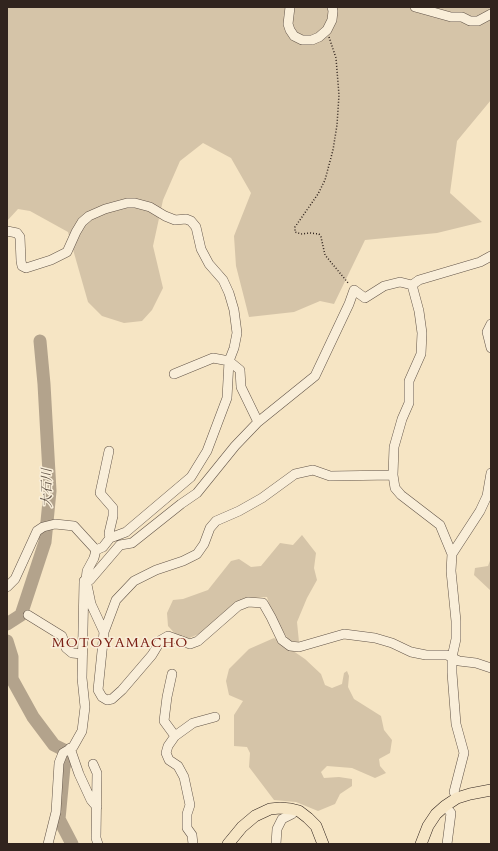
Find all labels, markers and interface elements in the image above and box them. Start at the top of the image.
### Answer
water label: 大石川 [40,469,56,507]
district label: MOTOYAMACHO [52,636,188,652]

